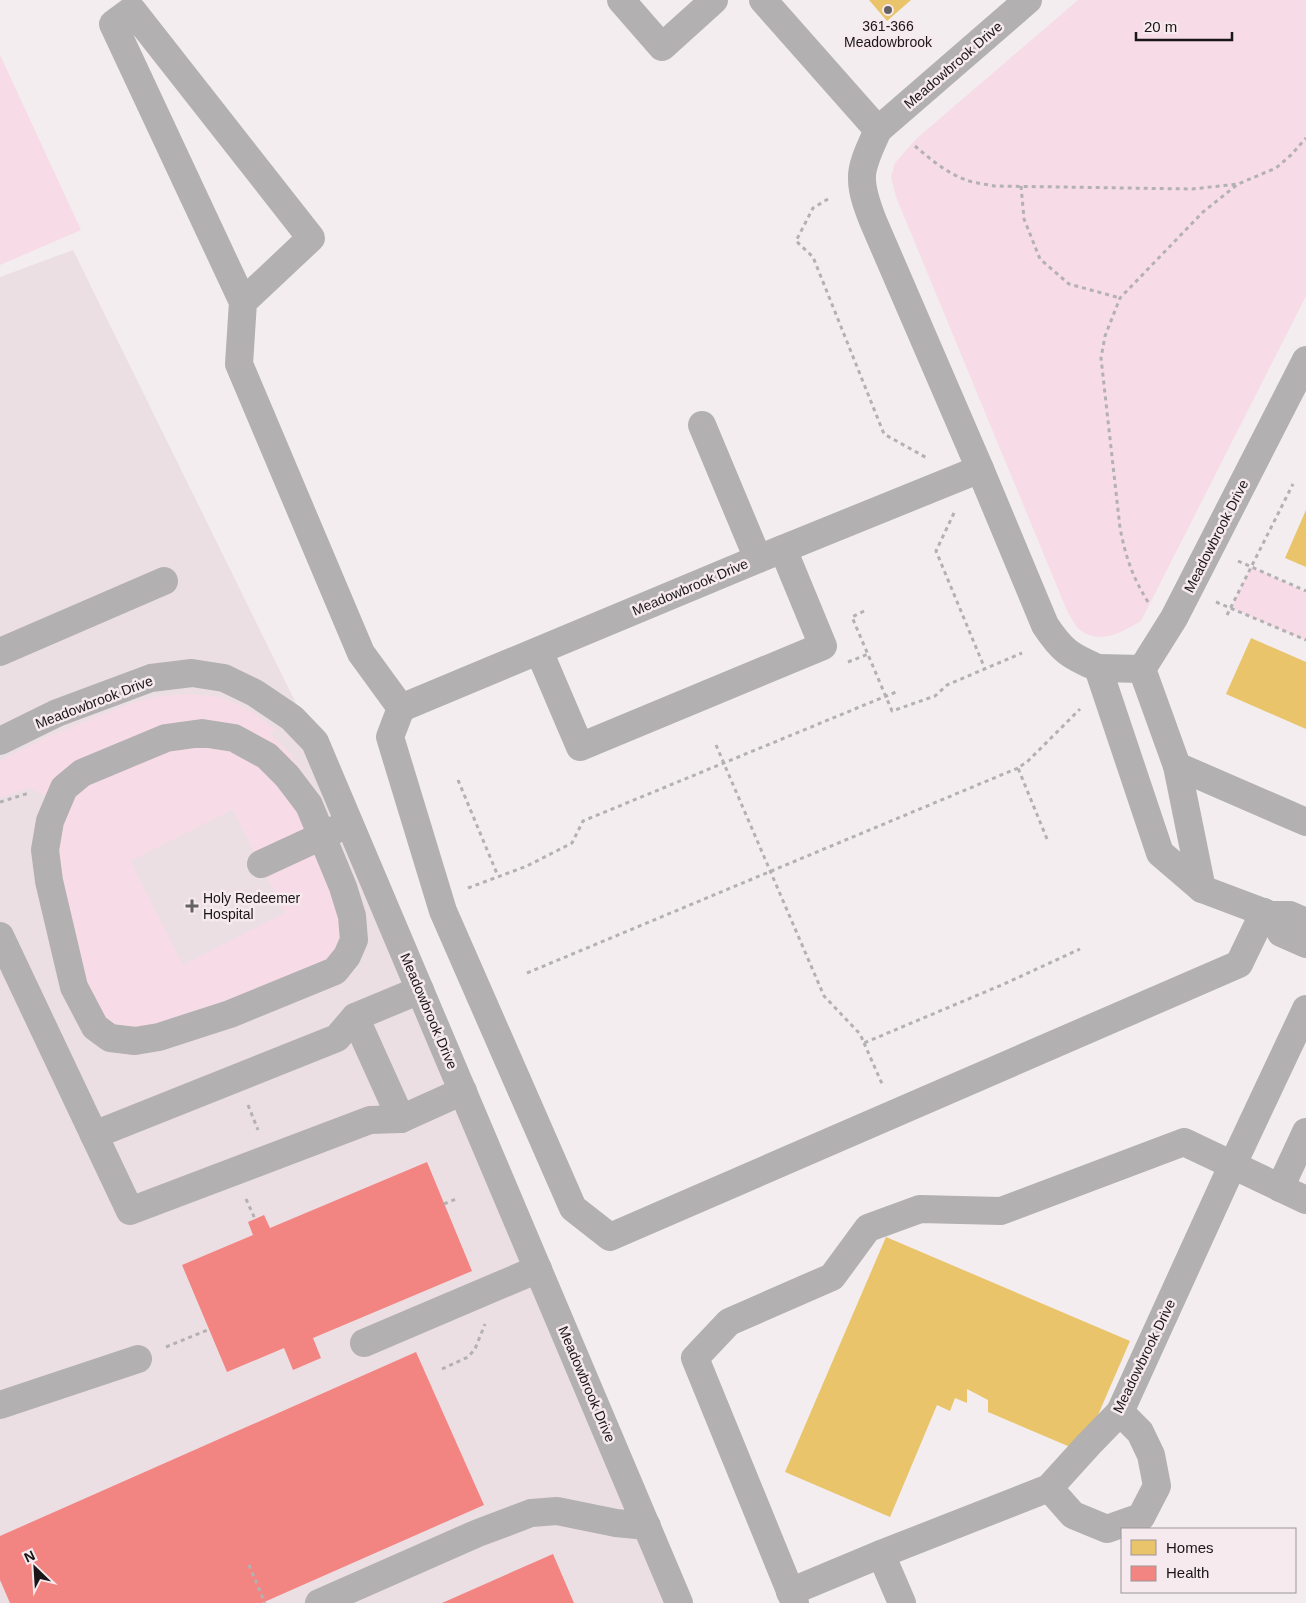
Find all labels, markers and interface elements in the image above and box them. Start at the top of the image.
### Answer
marker: 361-366 Meadowbrook [882,4,894,16]
scale bar [1136,10,1232,42]
place label: 361-366 Meadowbrook [844,18,933,50]
street label: Meadowbrook Drive [901,18,1005,112]
text: 20 m [1144,18,1177,35]
street label: Meadowbrook Drive [1181,477,1251,595]
street label: Meadowbrook Drive [630,555,751,619]
street label: Meadowbrook Drive [33,672,155,732]
place label: Holy Redeemer Hospital [203,890,301,922]
marker: Holy Redeemer Hospital [185,899,199,913]
street label: Meadowbrook Drive [397,951,461,1072]
street label: Meadowbrook Drive [1110,1296,1179,1415]
street label: Meadowbrook Drive [555,1324,619,1445]
legend [1121,1528,1296,1593]
text: Homes [1166,1539,1214,1556]
north arrow [10,1543,60,1593]
text: N [22,1547,37,1566]
text: Health [1166,1564,1209,1581]

